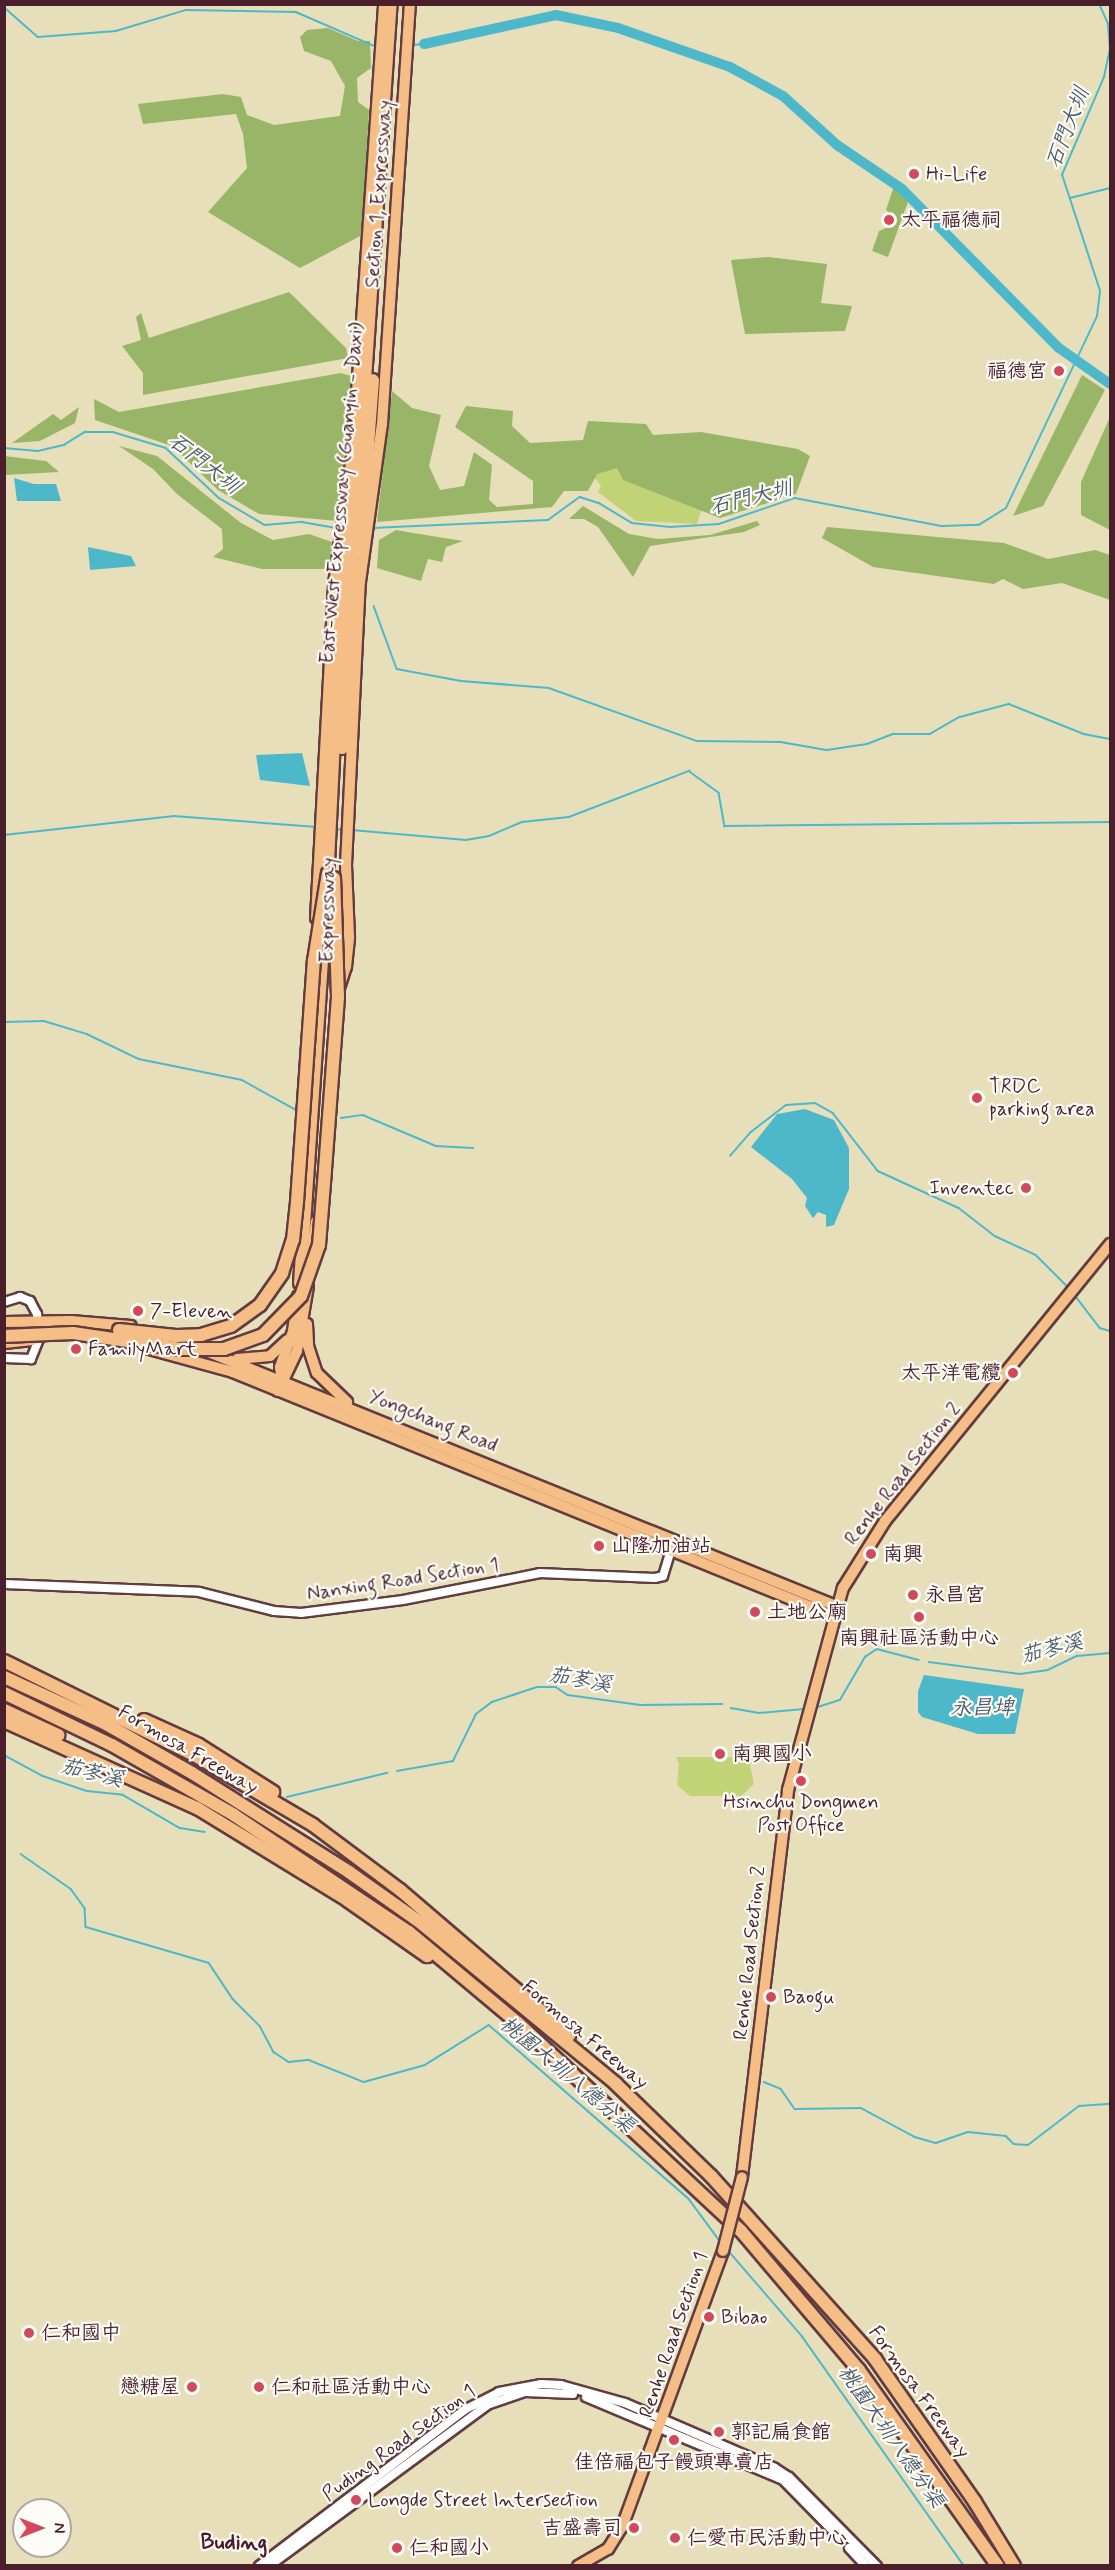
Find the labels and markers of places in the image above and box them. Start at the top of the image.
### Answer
place label: Hi-Life [926,162,987,186]
marker: Hi-Life [907,167,921,181]
place label: 太平福德祠 [901,208,1001,232]
marker: 太平福德祠 [882,213,896,227]
place label: 福德宮 [987,359,1047,383]
marker: 福德宮 [1052,364,1066,378]
place label: TRDC parking area [989,1074,1095,1121]
marker: TRDC parking area [970,1091,984,1105]
place label: Inventec [930,1176,1014,1200]
marker: Inventec [1019,1181,1033,1195]
place label: 7-Eleven [150,1299,232,1323]
marker: 7-Eleven [131,1304,145,1318]
place label: FamilyMart [88,1337,197,1361]
marker: FamilyMart [69,1342,83,1356]
place label: 太平洋電纜 [901,1361,1001,1385]
marker: 太平洋電纜 [1006,1366,1020,1380]
place label: 山隆加油站 [611,1534,711,1558]
marker: 山隆加油站 [592,1539,606,1553]
place label: 南興 [883,1542,923,1566]
marker: 南興 [864,1547,878,1561]
place label: 永昌宮 [925,1583,985,1607]
marker: 永昌宮 [906,1588,920,1602]
place label: 土地公廟 [767,1600,847,1624]
marker: 土地公廟 [748,1605,762,1619]
marker: 南興社區活動中心 [912,1610,926,1624]
place label: 南興社區活動中心 [839,1626,999,1650]
place label: 南興國小 [732,1742,812,1766]
marker: 南興國小 [713,1747,727,1761]
marker: Hsinchu Dongmen Post Office [794,1774,808,1788]
place label: Hsinchu Dongmen Post Office [723,1790,879,1837]
place label: Baogu [783,1985,834,2009]
marker: Baogu [764,1990,778,2004]
place label: Bibao [721,2305,767,2329]
marker: Bibao [702,2310,716,2324]
place label: 仁和國中 [41,2321,121,2345]
marker: 仁和國中 [22,2326,36,2340]
place label: 戀糖屋 [120,2375,180,2399]
place label: 仁和社區活動中心 [271,2375,431,2399]
marker: 戀糖屋 [185,2380,199,2394]
marker: 仁和社區活動中心 [252,2380,266,2394]
place label: 郭記扁食館 [731,2420,831,2444]
marker: 郭記扁食館 [712,2425,726,2439]
marker: 佳倍福包子饅頭專賣店 [667,2433,681,2447]
place label: 佳倍福包子饅頭專賣店 [574,2450,774,2474]
place label: Longde Street Intersection [368,2488,598,2512]
marker: Longde Street Intersection [349,2493,363,2507]
place label: 吉盛壽司 [542,2516,622,2540]
marker: 吉盛壽司 [627,2521,641,2535]
place label: 仁愛市民活動中心 [687,2526,847,2550]
marker: 仁愛市民活動中心 [668,2531,682,2545]
place label: 仁和國小 [409,2536,489,2560]
marker: 仁和國小 [390,2541,404,2555]

